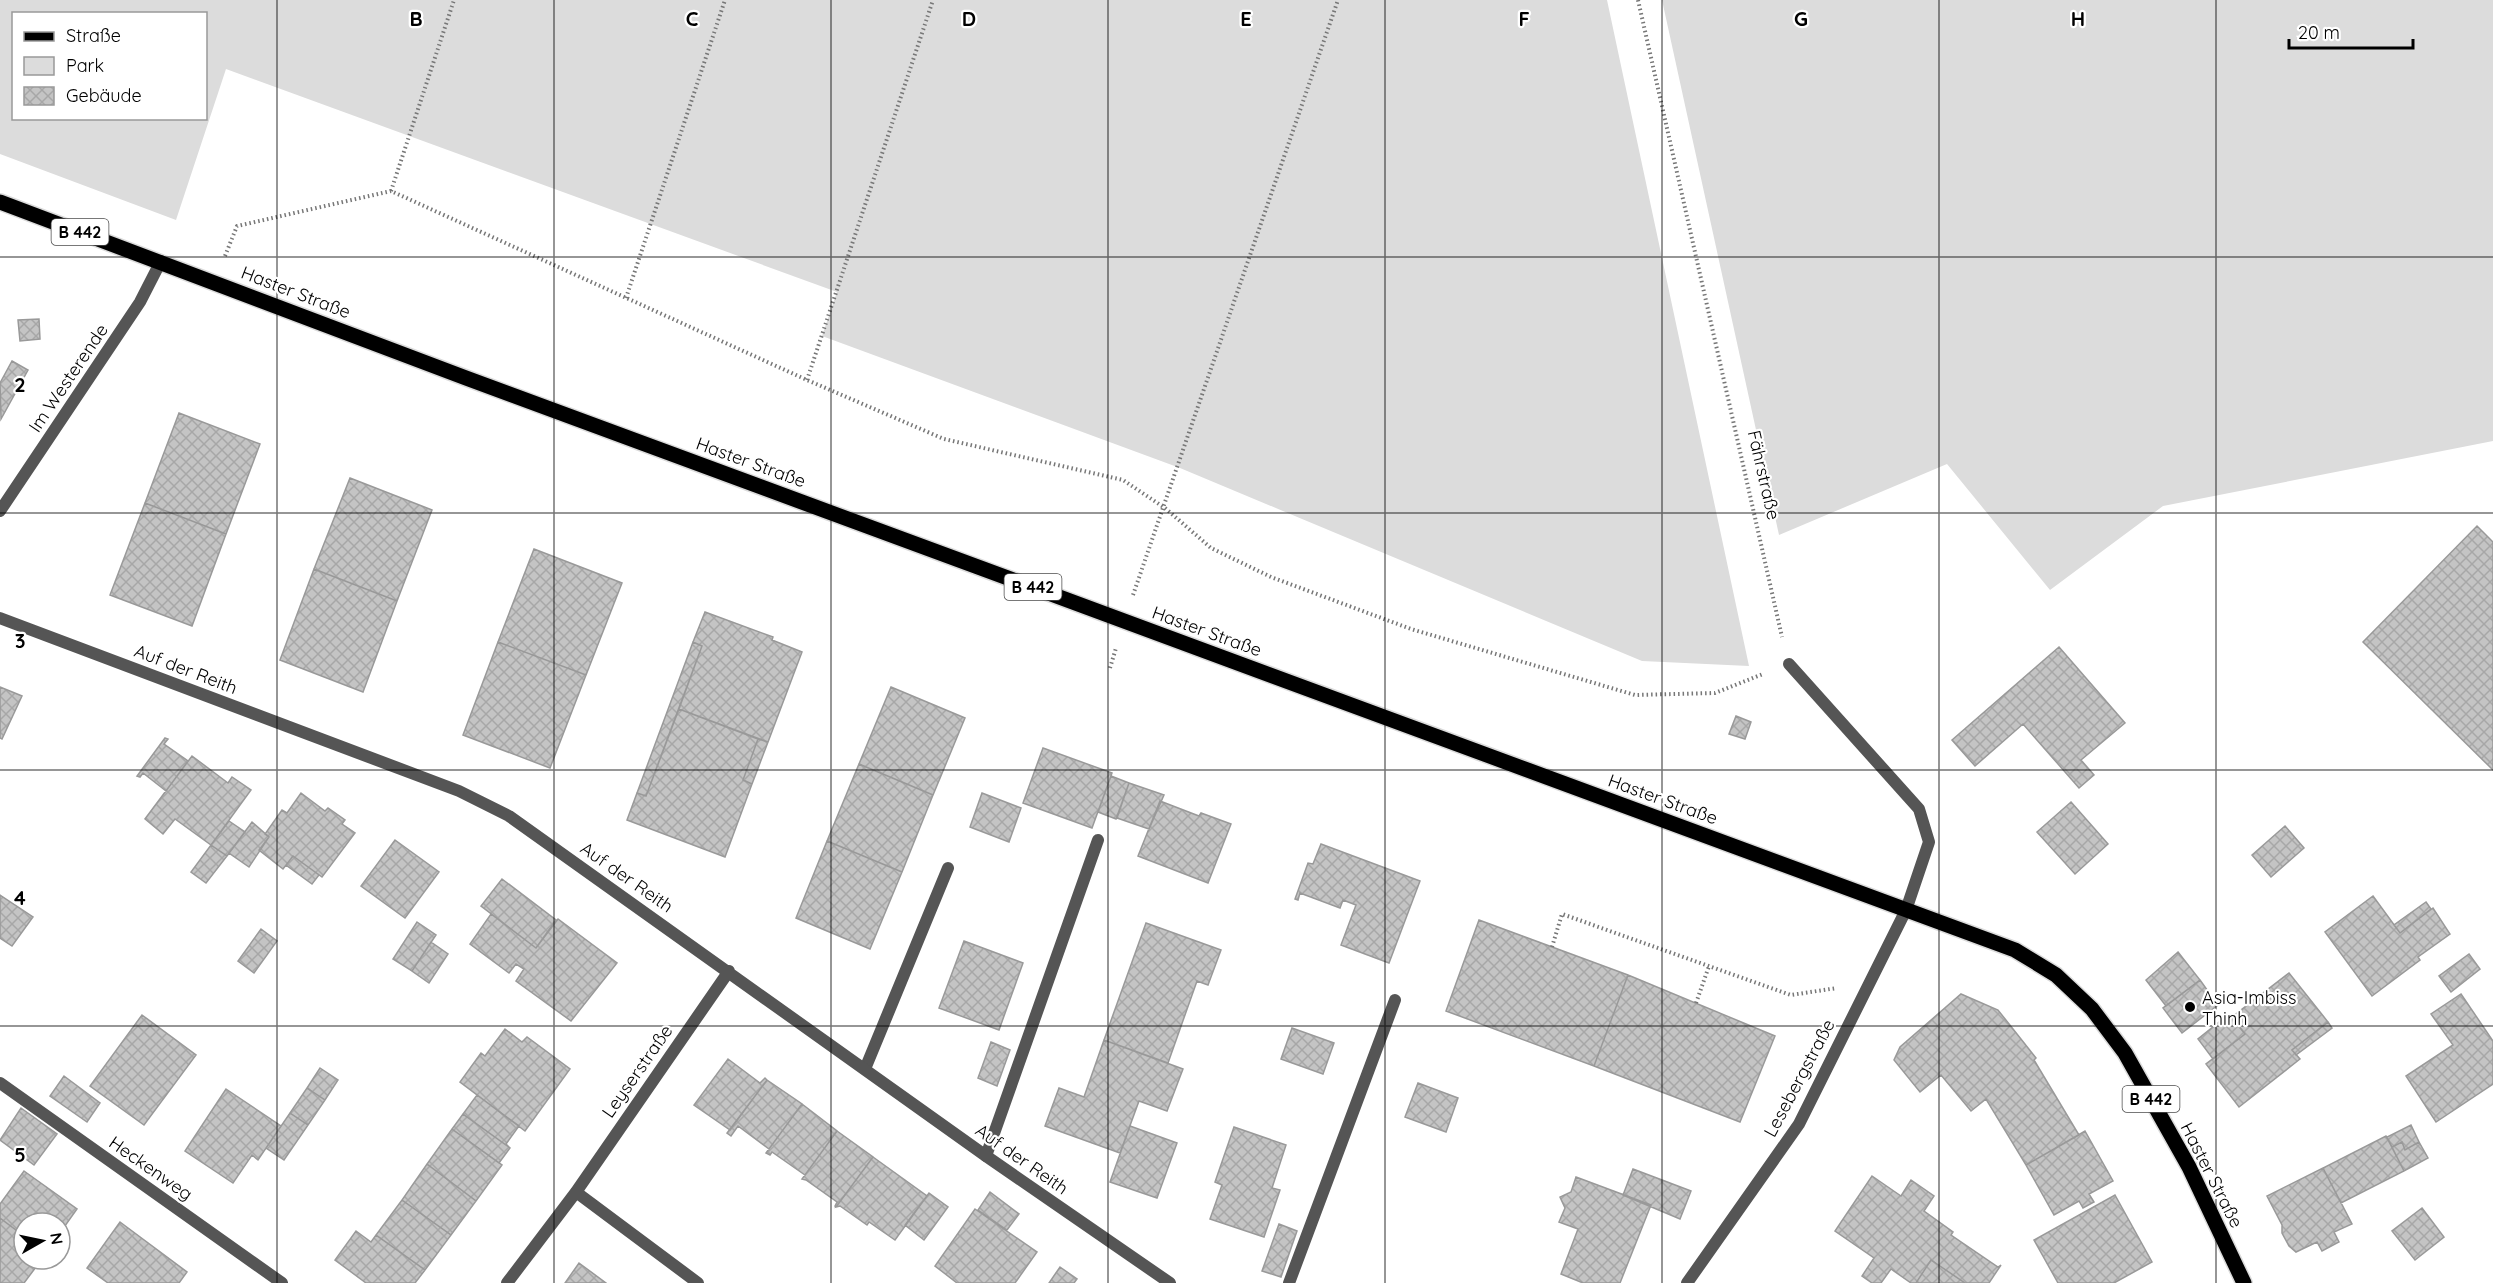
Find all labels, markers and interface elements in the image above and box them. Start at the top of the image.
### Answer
text: B [409,6,423,31]
text: C [686,6,699,31]
text: D [962,6,976,31]
text: E [1240,6,1252,31]
text: F [1518,6,1530,31]
text: G [1794,6,1808,31]
text: H [2071,6,2085,31]
legend [12,12,207,120]
scale bar [2289,12,2414,50]
text: 20 m [2298,21,2340,44]
text: Straße [66,24,121,47]
text: Park [66,54,104,77]
text: Gebäude [66,84,142,107]
road number: B 442 [52,219,109,245]
street label: Haster Straße [238,261,354,323]
street label: Im Westerende [23,319,113,437]
text: 2 [14,372,26,397]
street label: Fährstraße [1743,428,1785,522]
street label: Haster Straße [693,431,809,493]
road number: B 442 [1004,574,1062,600]
street label: Haster Straße [1149,600,1265,662]
text: 3 [15,628,25,653]
street label: Auf der Reith [131,639,241,699]
street label: Haster Straße [1605,768,1721,830]
street label: Auf der Reith [576,837,678,917]
text: 4 [14,885,26,910]
place label: Asia-Imbiss Thinh [2202,986,2296,1030]
marker: Asia-Imbiss Thinh [2183,1000,2197,1014]
street label: Lesebergstraße [1758,1015,1840,1141]
street label: Leyserstraße [596,1020,678,1122]
road number: B 442 [2122,1086,2180,1112]
street label: Haster Straße [2176,1118,2248,1232]
street label: Auf der Reith [971,1119,1073,1199]
street label: Heckenweg [105,1131,197,1205]
text: 5 [14,1142,26,1167]
north arrow [12,1211,72,1271]
text: N [46,1231,68,1246]

